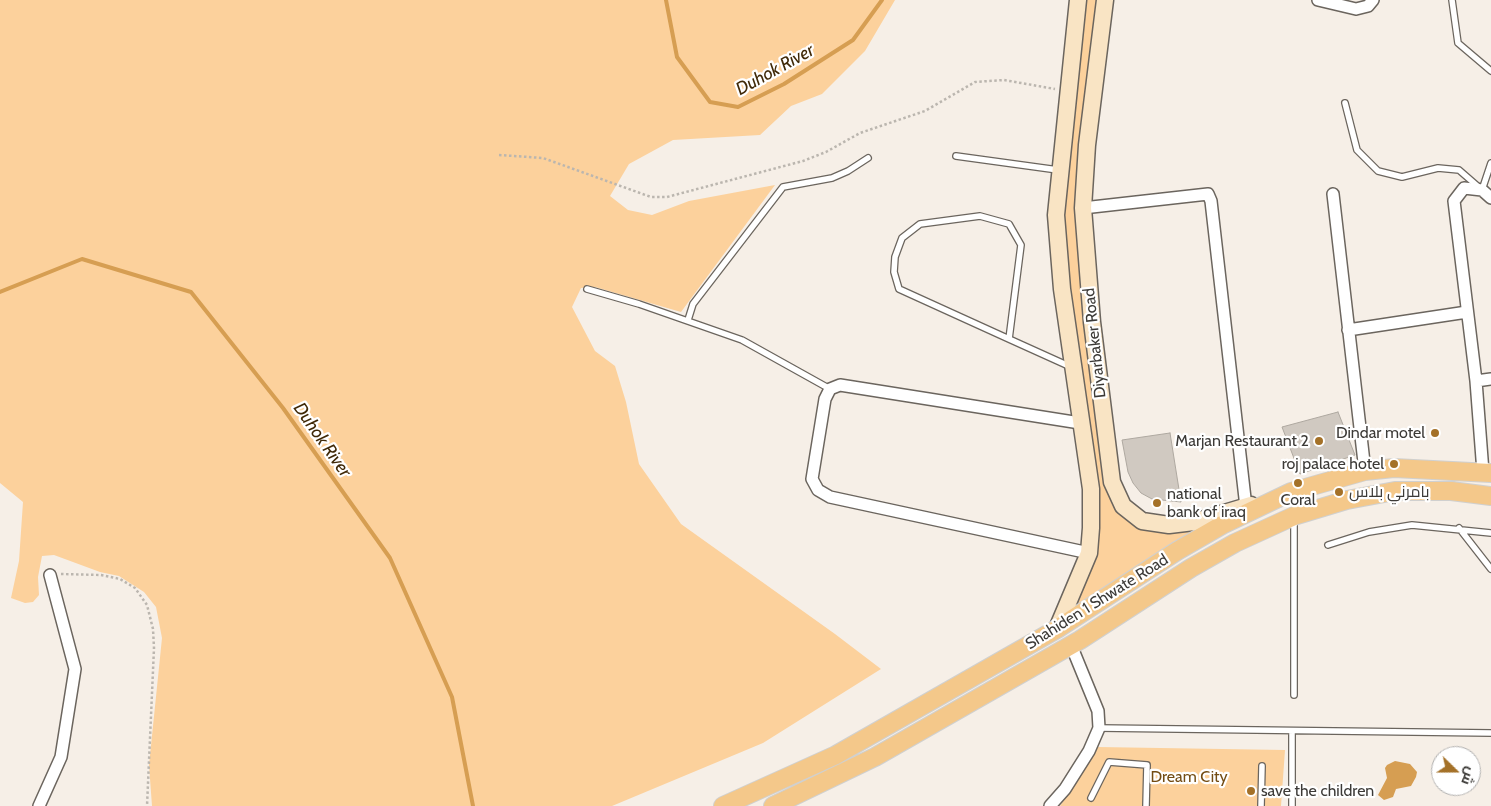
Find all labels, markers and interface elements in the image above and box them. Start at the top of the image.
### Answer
water label: Duhok River [732,40,818,100]
street label: Diyarbaker Road [1080,287,1110,399]
water label: Duhok River [288,399,356,481]
place label: Dindar motel [1336,423,1425,443]
marker: Dindar motel [1429,427,1441,439]
place label: Marjan Restaurant 2 [1175,431,1309,451]
marker: Marjan Restaurant 2 [1313,435,1325,447]
place label: roj palace hotel [1282,454,1384,474]
marker: roj palace hotel [1388,458,1400,470]
marker: Coral [1292,477,1304,489]
place label: بامرني بلاس [1349,482,1429,502]
place label: national bank of iraq [1167,484,1246,522]
marker: بامرني بلاس [1333,486,1345,498]
place label: Coral [1281,490,1315,510]
marker: national bank of iraq [1151,497,1163,509]
street label: Shahiden 1 Shwate Road [1022,550,1172,654]
north arrow [1431,746,1481,796]
text: ش [1457,765,1481,788]
park label: Dream City [1150,767,1228,787]
place label: save the children [1261,781,1374,801]
marker: save the children [1245,785,1257,797]

